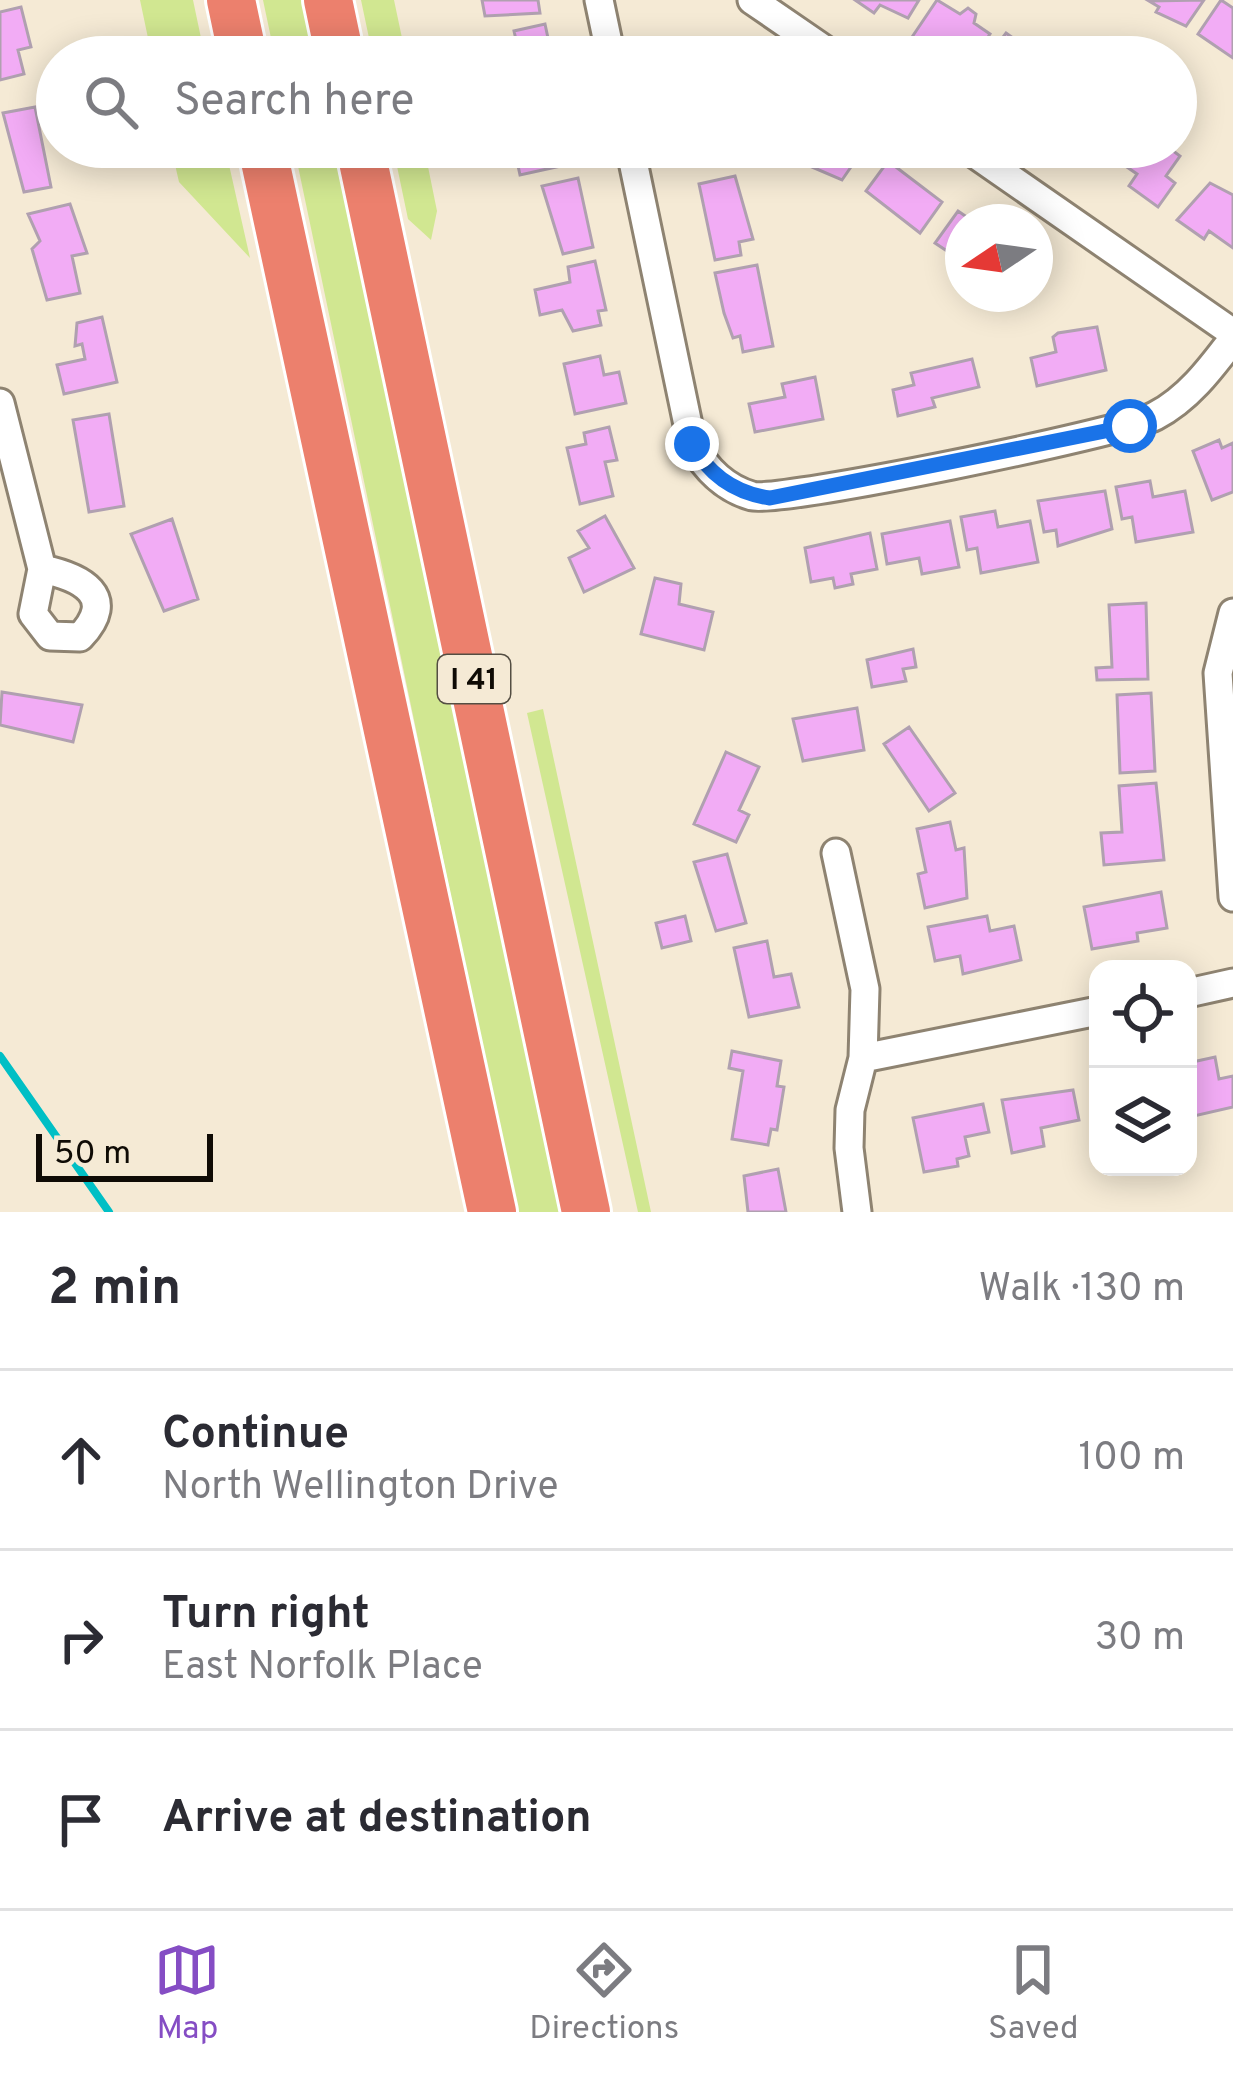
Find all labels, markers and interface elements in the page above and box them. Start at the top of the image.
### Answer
search box [36,36,1197,168]
icon: search [78,69,144,135]
text: Search here [174,74,414,131]
north arrow [945,204,1053,312]
route start [1103,399,1157,453]
route end [665,417,719,471]
road number: I 41 [438,655,510,703]
map controls [1089,960,1197,1176]
button: locate [1089,960,1197,1068]
button: layers [1089,1068,1197,1176]
scale bar [36,1128,213,1181]
text: 50 m [54,1134,131,1176]
text: 2 min [48,1258,181,1323]
text: Walk · 130 m [979,1266,1185,1315]
text: Continue [162,1407,349,1464]
icon: ahead [48,1427,114,1493]
text: 100 m [1078,1435,1185,1484]
text: North Wellington Drive [162,1464,559,1513]
text: Turn right [162,1587,370,1644]
icon: right [48,1607,114,1673]
text: 30 m [1095,1615,1185,1664]
text: East Norfolk Place [162,1644,483,1693]
icon: arrive [48,1787,114,1853]
text: Arrive at destination [162,1791,592,1848]
tab: Map [154,1937,220,2051]
tab: Directions [529,1937,679,2051]
tab: Saved [988,1937,1079,2051]

